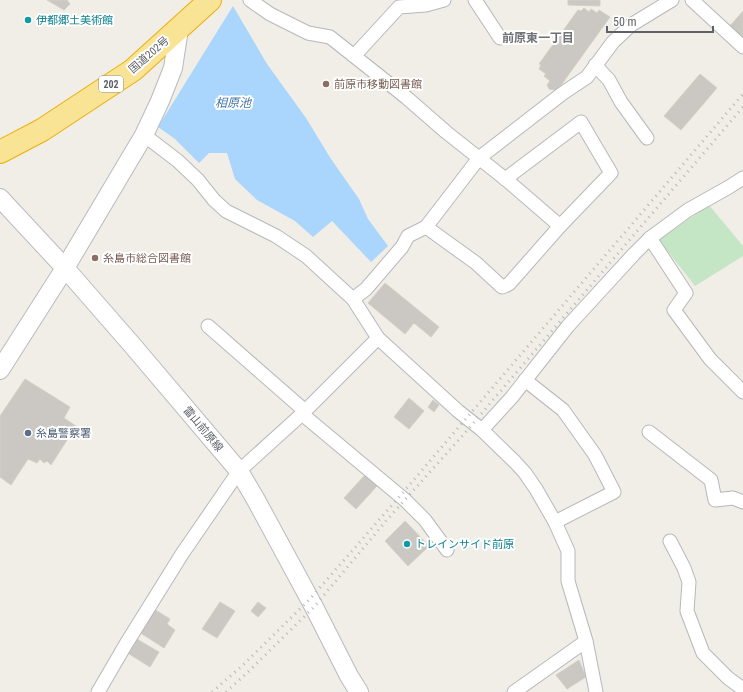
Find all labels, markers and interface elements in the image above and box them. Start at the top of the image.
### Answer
scale bar [607,8,713,34]
place label: 伊都郷土美術館 [36,14,113,27]
marker: 伊都郷土美術館 [23,15,33,25]
text: 50 m [613,15,637,29]
district label: 前原東一丁目 [502,31,574,45]
street label: 国道202号 [126,34,172,76]
road number: 202 [99,76,123,92]
place label: 前原市移動図書館 [334,78,422,91]
marker: 前原市移動図書館 [321,79,331,89]
water label: 相原池 [215,96,252,110]
place label: 糸島市総合図書館 [103,252,191,265]
marker: 糸島市総合図書館 [90,253,100,263]
street label: 雷山前原線 [180,404,226,454]
place label: 糸島警察署 [36,427,91,440]
marker: 糸島警察署 [23,428,33,438]
place label: トレインサイド前原 [415,538,514,551]
marker: トレインサイド前原 [402,539,412,549]

